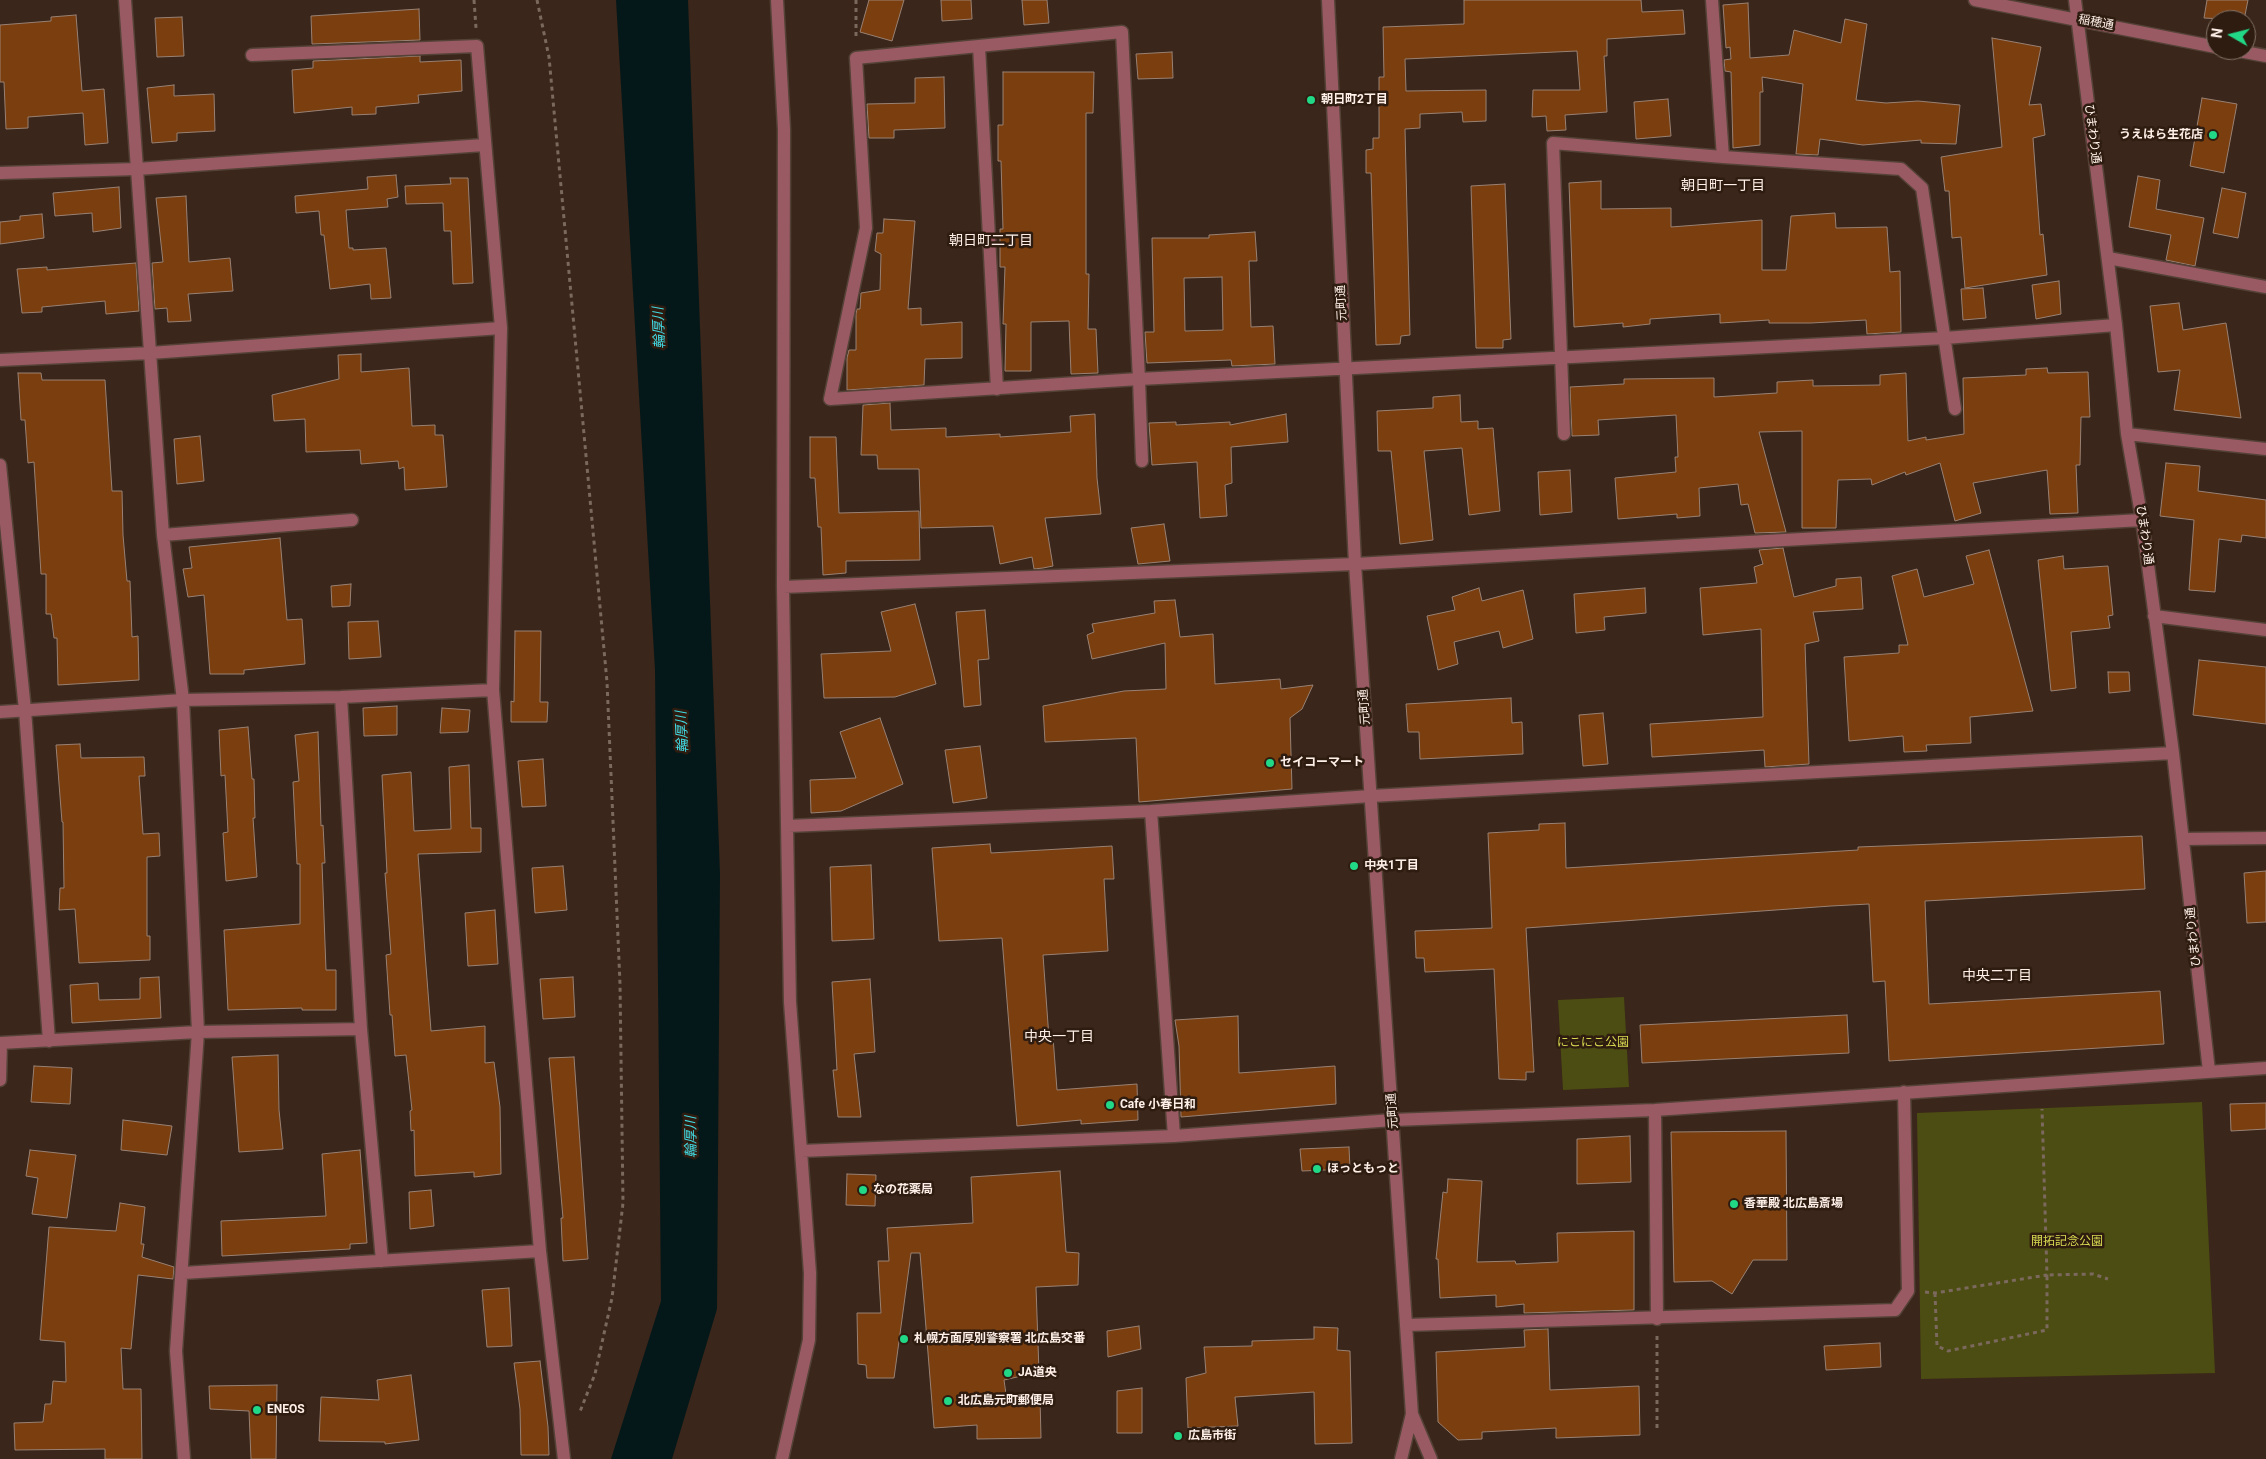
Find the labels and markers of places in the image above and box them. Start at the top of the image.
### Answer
place label: 朝日町2丁目 [1321,93,1388,107]
marker: 朝日町2丁目 [1305,94,1317,106]
place label: うえはら生花店 [2119,128,2203,142]
marker: うえはら生花店 [2207,129,2219,141]
place label: セイコーマート [1280,756,1364,770]
marker: セイコーマート [1264,757,1276,769]
place label: 中央1丁目 [1364,859,1419,873]
marker: 中央1丁目 [1348,860,1360,872]
place label: Cafe 小春日和 [1120,1098,1196,1112]
marker: Cafe 小春日和 [1104,1099,1116,1111]
place label: ほっともっと [1327,1162,1399,1176]
marker: ほっともっと [1311,1163,1323,1175]
place label: なの花薬局 [873,1183,933,1197]
marker: なの花薬局 [857,1184,869,1196]
place label: 香華殿 北広島斎場 [1744,1197,1843,1211]
marker: 香華殿 北広島斎場 [1728,1198,1740,1210]
place label: 札幌方面厚別警察署 北広島交番 [914,1332,1085,1346]
marker: 札幌方面厚別警察署 北広島交番 [898,1333,910,1345]
place label: JA道央 [1018,1366,1057,1380]
marker: JA道央 [1002,1367,1014,1379]
place label: 北広島元町郵便局 [958,1394,1054,1408]
marker: 北広島元町郵便局 [942,1395,954,1407]
place label: ENEOS [267,1403,305,1417]
marker: ENEOS [251,1404,263,1416]
place label: 広島市街 [1188,1429,1236,1443]
marker: 広島市街 [1172,1430,1184,1442]

